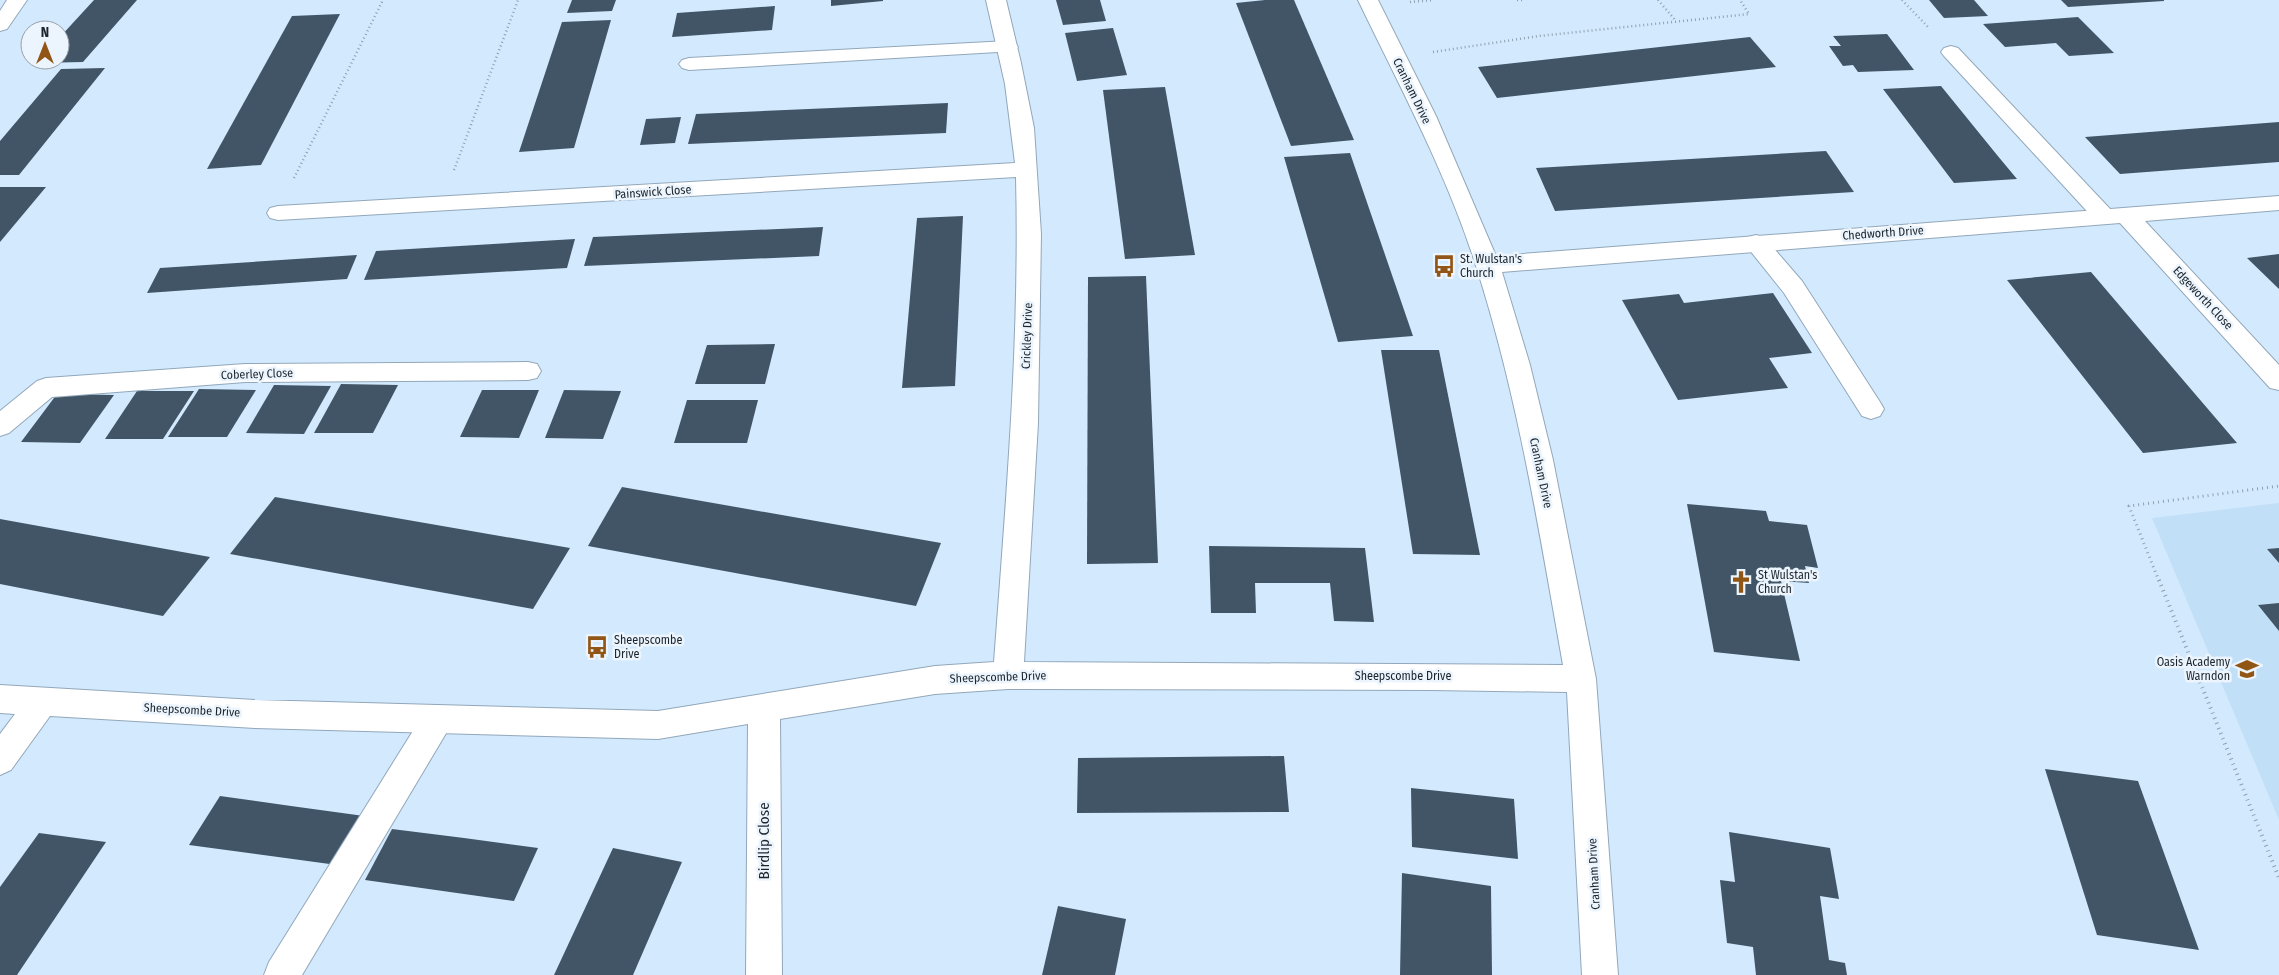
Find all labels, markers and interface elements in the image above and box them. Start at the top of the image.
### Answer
north arrow [20,20,70,70]
text: N [41,24,49,41]
street label: Cranham Drive [1390,56,1434,126]
street label: Painswick Close [614,182,692,202]
street label: Chedworth Drive [1842,223,1924,243]
place label: St. Wulstan's Church [1460,252,1522,280]
bus stop icon: St. Wulstan's Church [1431,253,1457,279]
street label: Edgeworth Close [2170,264,2236,332]
street label: Crickley Drive [1019,302,1035,369]
street label: Coberley Close [221,366,293,382]
street label: Cranham Drive [1527,437,1555,510]
place label: St Wulstan's Church [1758,568,1818,596]
church icon: St Wulstan's Church [1728,569,1754,595]
place label: Sheepscombe Drive [614,633,682,661]
bus stop icon: Sheepscombe Drive [584,634,610,660]
place label: Oasis Academy Warndon [2157,655,2231,683]
school or university icon: Oasis Academy Warndon [2234,656,2260,682]
street label: Sheepscombe Drive [949,668,1047,686]
street label: Sheepscombe Drive [1355,669,1451,683]
street label: Sheepscombe Drive [143,700,241,720]
street label: Birdlip Close [755,802,773,880]
street label: Cranham Drive [1585,838,1603,910]

